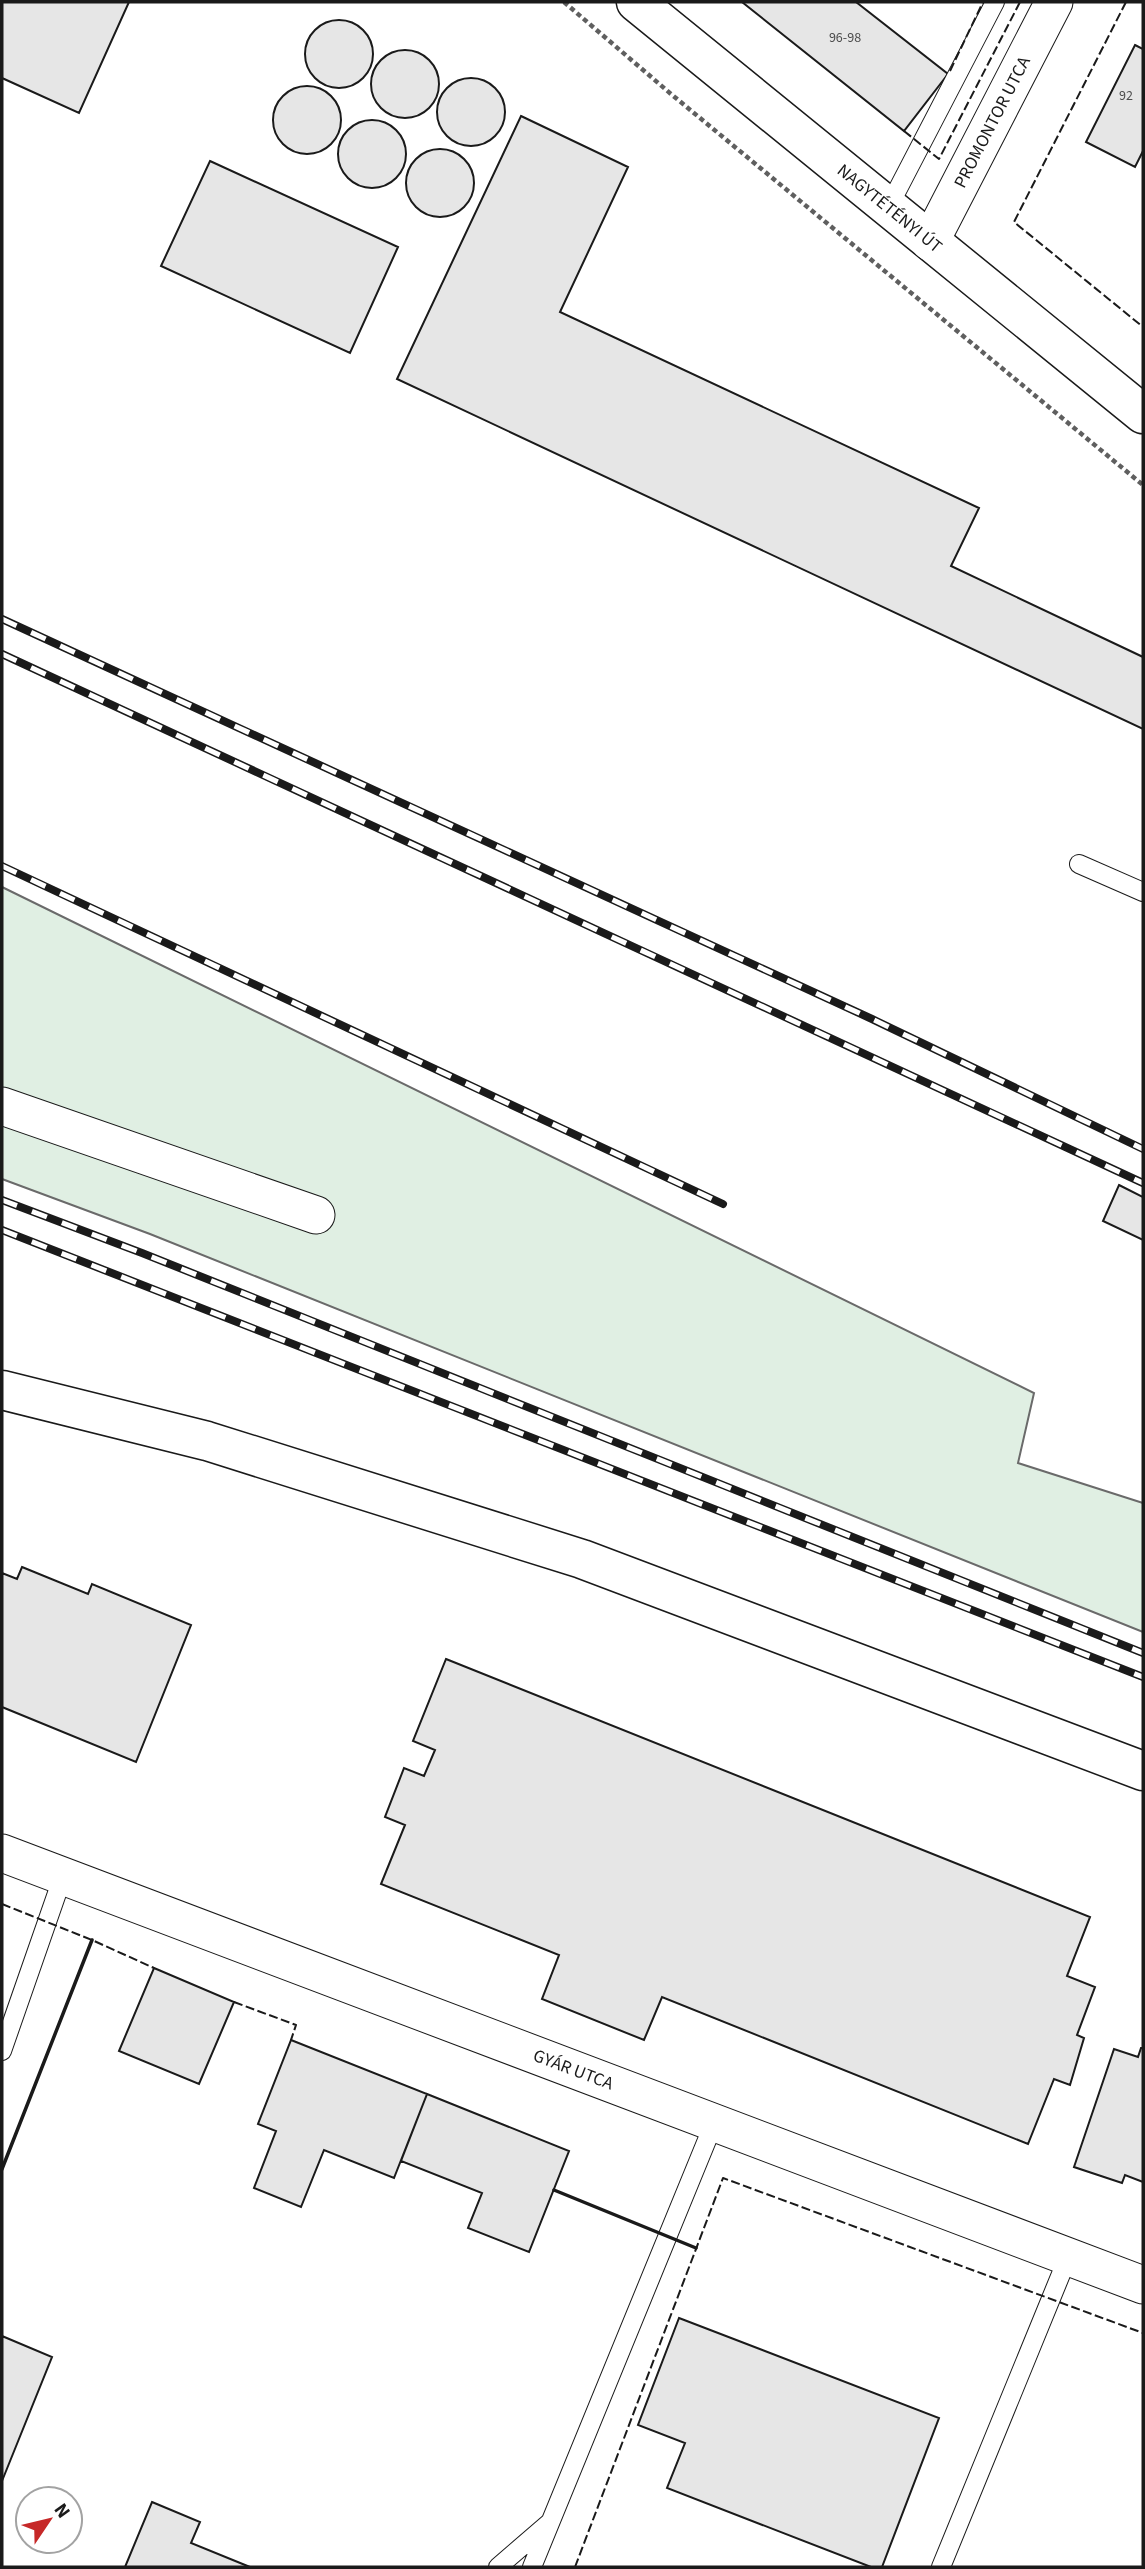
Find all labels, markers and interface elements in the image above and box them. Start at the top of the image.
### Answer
house number: 96-98 [829,28,861,48]
street label: PROMONTOR UTCA [948,52,1036,192]
house number: 92 [1119,86,1133,106]
street label: NAGYTÉTÉNYI ÚT [832,158,948,259]
street label: GYÁR UTCA [530,2043,617,2096]
north arrow [14,2485,84,2555]
text: N [47,2498,76,2524]

